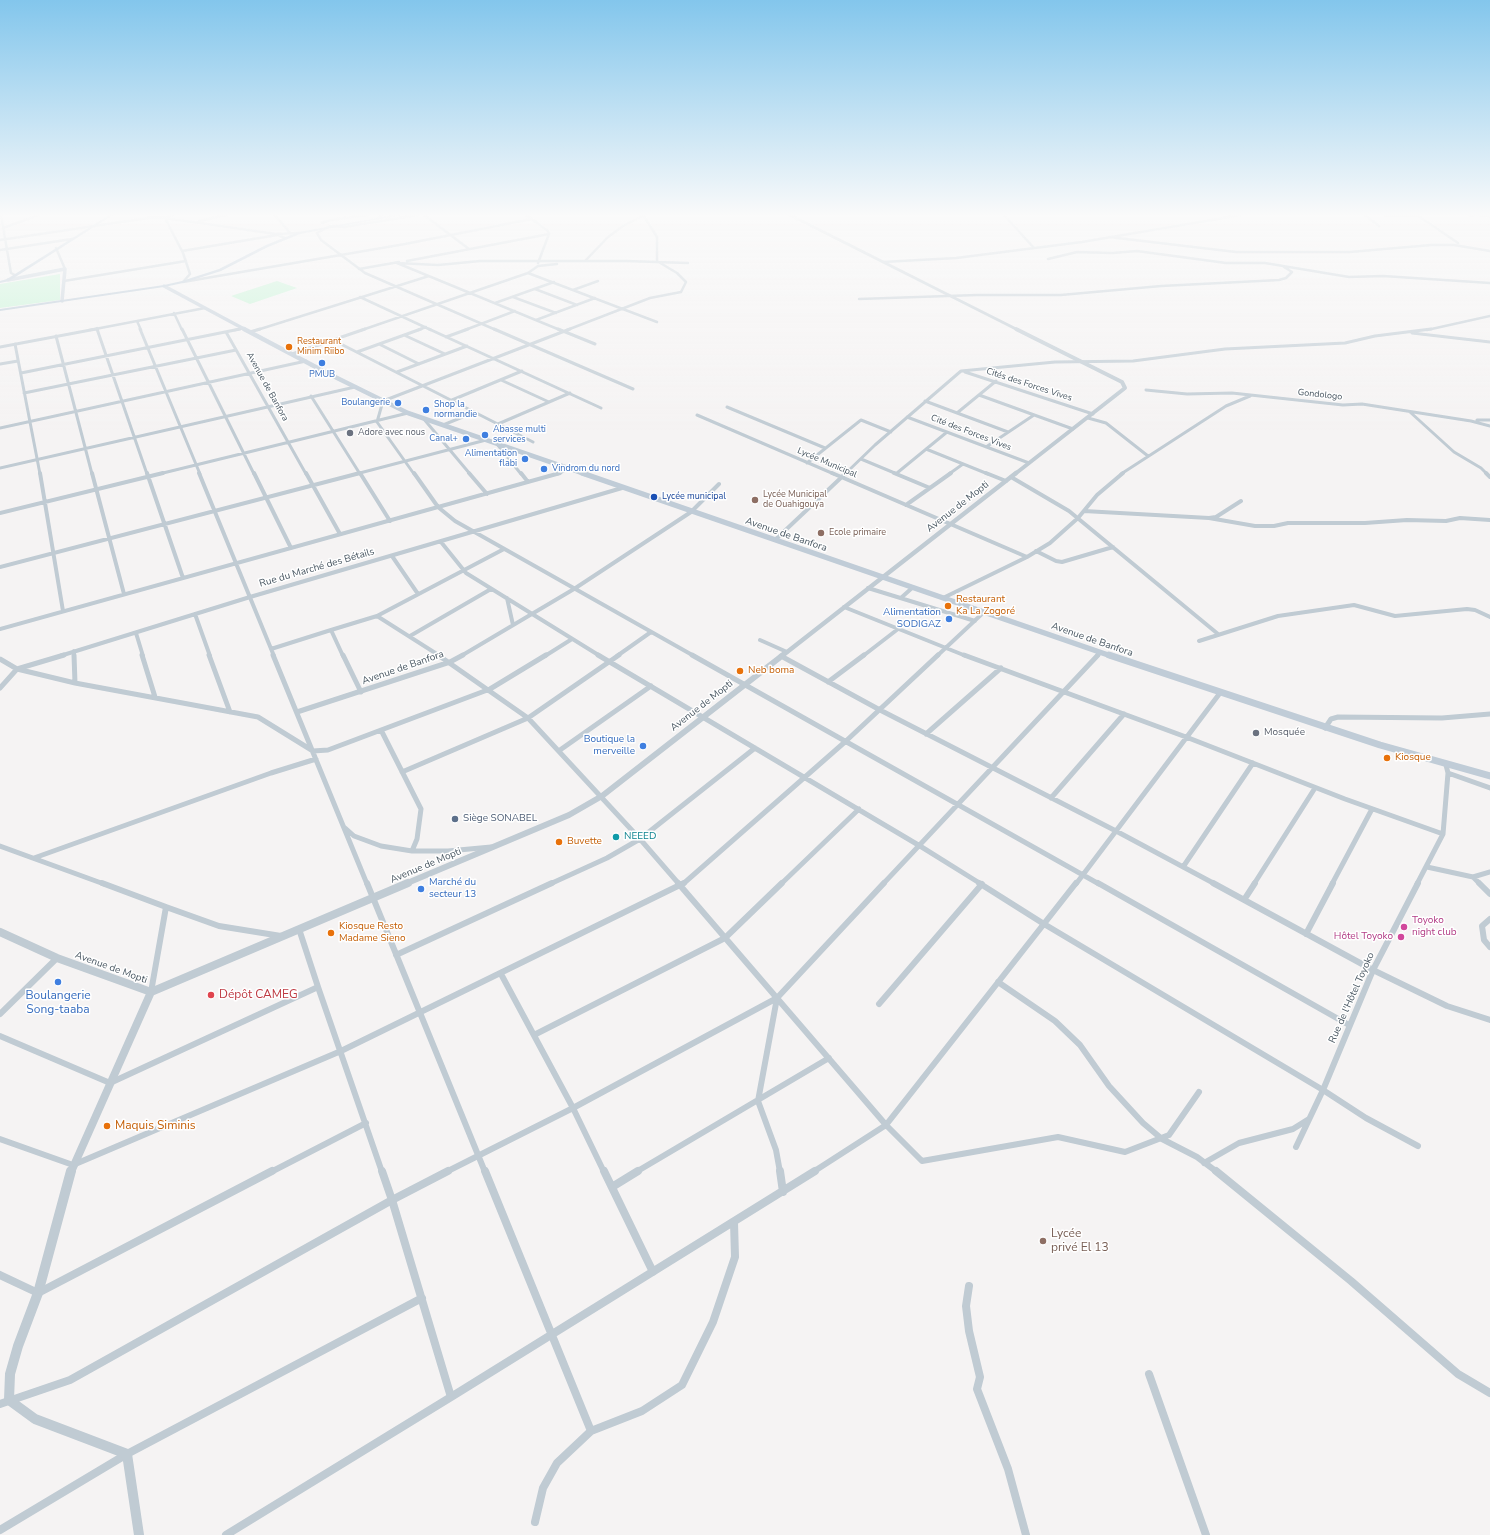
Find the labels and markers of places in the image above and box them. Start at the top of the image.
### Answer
place label: Restaurant Minim Riibo [297,337,344,358]
marker: Restaurant Minim Riibo [284,342,294,352]
marker: PMUB [317,358,327,368]
place label: PMUB [309,370,335,380]
place label: Boulangerie [341,398,390,408]
marker: Boulangerie [393,398,403,408]
place label: Shop la normandie [434,400,477,421]
marker: Shop la normandie [421,405,431,415]
place label: Abasse multi services [493,425,546,446]
marker: Adore avec nous [345,428,355,438]
place label: Adore avec nous [358,428,425,438]
marker: Abasse multi services [480,430,490,440]
place label: Canal+ [429,434,458,444]
marker: Canal+ [461,434,471,444]
place label: Alimentation flabi [465,449,517,470]
marker: Alimentation flabi [520,454,530,464]
marker: Vindrom du nord [539,464,549,474]
place label: Vindrom du nord [552,464,620,474]
place label: Lycée Municipal de Ouahigouya [763,490,827,511]
marker: Lycée municipal [649,492,659,502]
place label: Lycée municipal [662,492,726,502]
marker: Lycée Municipal de Ouahigouya [750,495,760,505]
marker: Ecole primaire [816,528,826,538]
place label: Ecole primaire [829,528,886,538]
place label: Restaurant Ka La Zogoré [956,594,1015,618]
marker: Restaurant Ka La Zogoré [943,601,953,611]
place label: Alimentation SODIGAZ [883,607,941,630]
marker: Alimentation SODIGAZ [944,614,954,624]
place label: Neb boma [748,665,794,677]
marker: Neb boma [735,666,745,676]
place label: Mosquée [1264,727,1305,739]
marker: Mosquée [1251,728,1261,738]
place label: Boutique la merveille [584,734,635,758]
marker: Boutique la merveille [638,741,648,751]
place label: Kiosque [1395,752,1431,764]
marker: Kiosque [1382,753,1392,763]
place label: Siège SONABEL [463,813,537,825]
marker: Siège SONABEL [450,814,460,824]
place label: NEEED [624,831,656,843]
marker: NEEED [611,832,621,842]
place label: Buvette [567,836,602,848]
marker: Buvette [554,837,564,847]
place label: Marché du secteur 13 [429,877,476,900]
marker: Marché du secteur 13 [416,884,426,894]
place label: Toyoko night club [1412,915,1457,938]
place label: Kiosque Resto Madame Sieno [339,921,405,944]
marker: Toyoko night club [1399,922,1409,932]
marker: Kiosque Resto Madame Sieno [326,928,336,938]
place label: Hôtel Toyoko [1334,931,1393,943]
marker: Hôtel Toyoko [1396,932,1406,942]
marker: Boulangerie Song-taaba [53,977,63,987]
place label: Dépôt CAMEG [219,988,298,1002]
place label: Boulangerie Song-taaba [25,989,91,1017]
marker: Dépôt CAMEG [206,990,216,1000]
place label: Maquis Siminis [115,1119,196,1133]
marker: Maquis Siminis [102,1121,112,1131]
place label: Lycée privé El 13 [1051,1227,1109,1255]
marker: Lycée privé El 13 [1038,1236,1048,1246]

